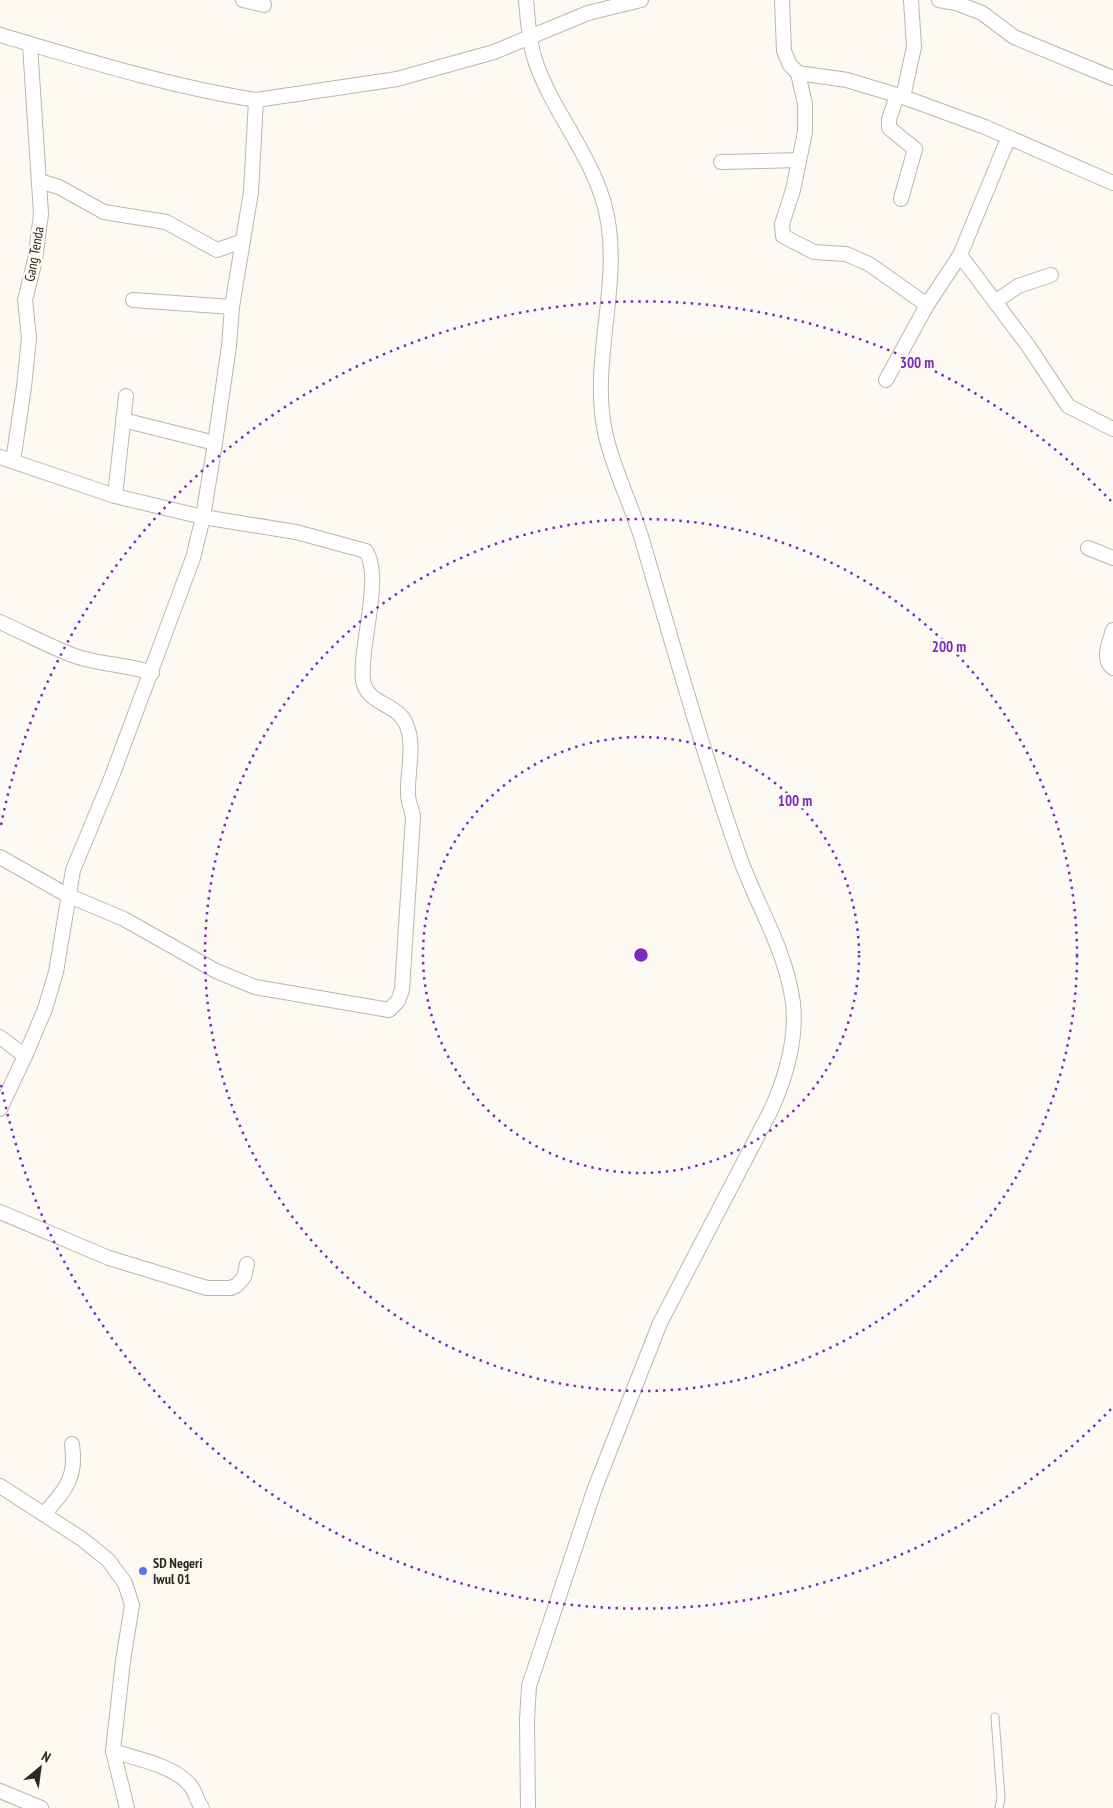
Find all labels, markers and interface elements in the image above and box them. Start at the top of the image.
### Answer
street label: Gang Tenda [20,225,48,283]
text: 300 m [900,353,934,372]
text: 200 m [932,637,966,656]
text: 100 m [778,791,812,810]
centre of rings [632,946,650,964]
place label: SD Negeri Iwul 01 [153,1554,202,1588]
marker: SD Negeri Iwul 01 [137,1565,149,1577]
north arrow [15,1743,65,1793]
text: N [39,1747,54,1766]

